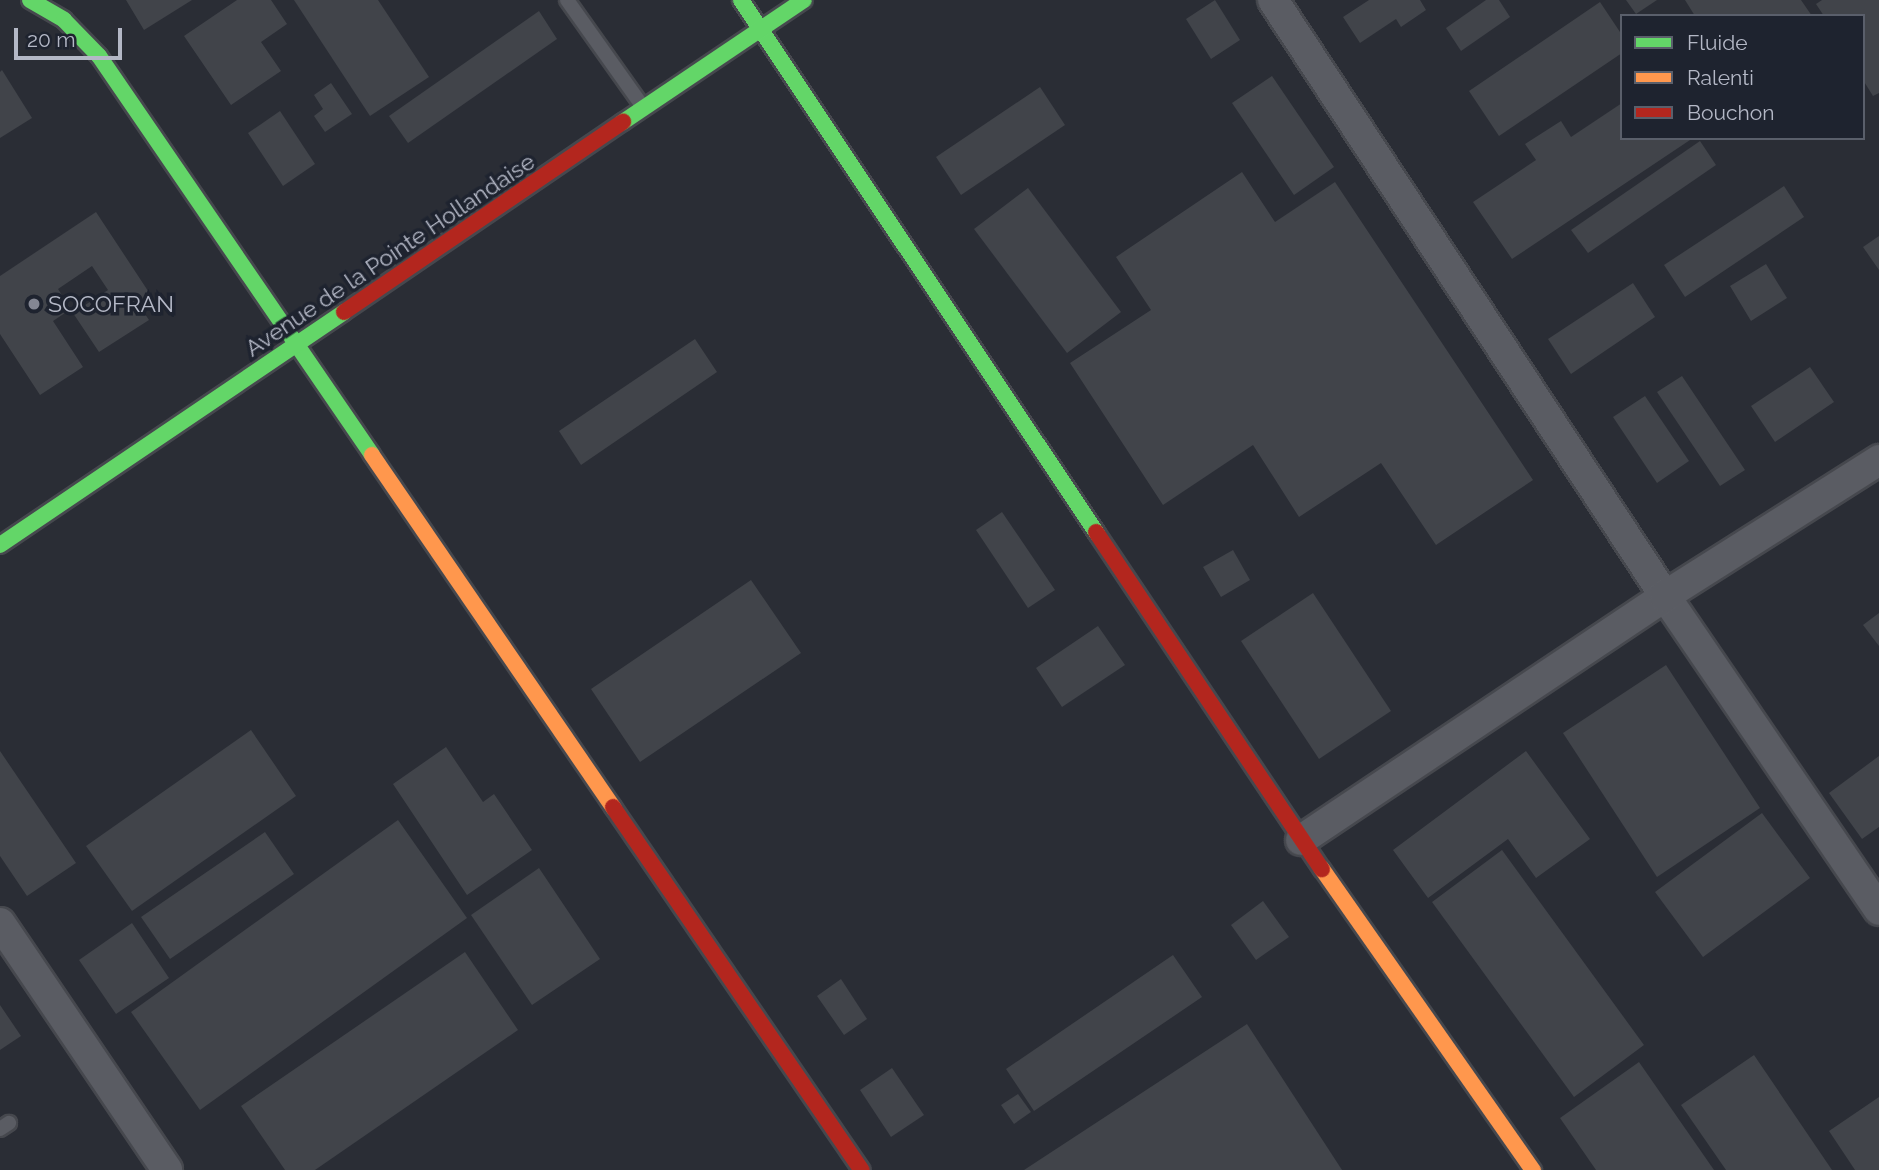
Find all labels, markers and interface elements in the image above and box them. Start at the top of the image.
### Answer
scale bar [18,14,126,58]
legend [1620,14,1865,140]
text: 20 m [27,27,75,52]
text: Fluide [1687,30,1748,55]
text: Ralenti [1687,65,1754,90]
text: Bouchon [1687,100,1774,125]
street label: Avenue de la Pointe Hollandaise [240,148,540,362]
place label: SOCOFRAN [48,290,174,318]
marker: SOCOFRAN [26,296,42,312]

